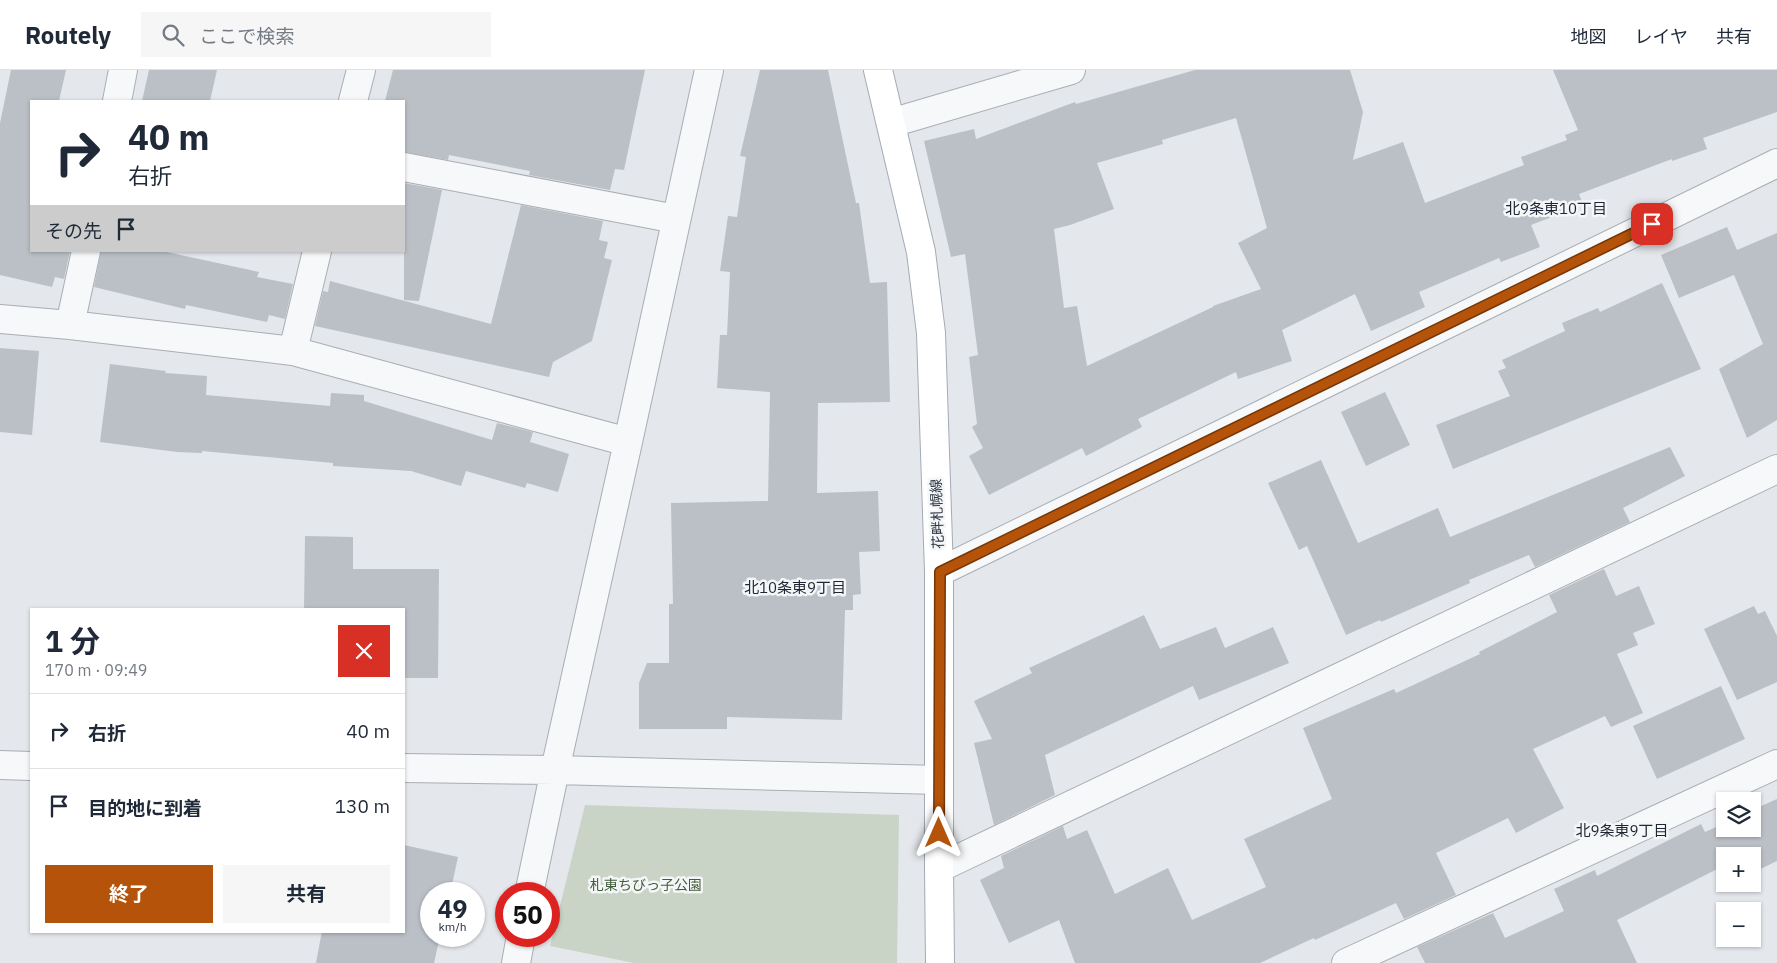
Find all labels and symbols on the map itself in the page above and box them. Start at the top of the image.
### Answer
district label: 北9条東10丁目 [1505,199,1607,218]
pin [1631,203,1673,245]
street label: 花畔札幌線 [927,479,947,549]
district label: 北10条東9丁目 [744,578,846,597]
position arrow [912,806,964,858]
district label: 北9条東9丁目 [1575,821,1669,840]
park label: 札東ちびっ子公園 [590,876,702,894]
speed limit sign: 50 [495,882,560,947]

